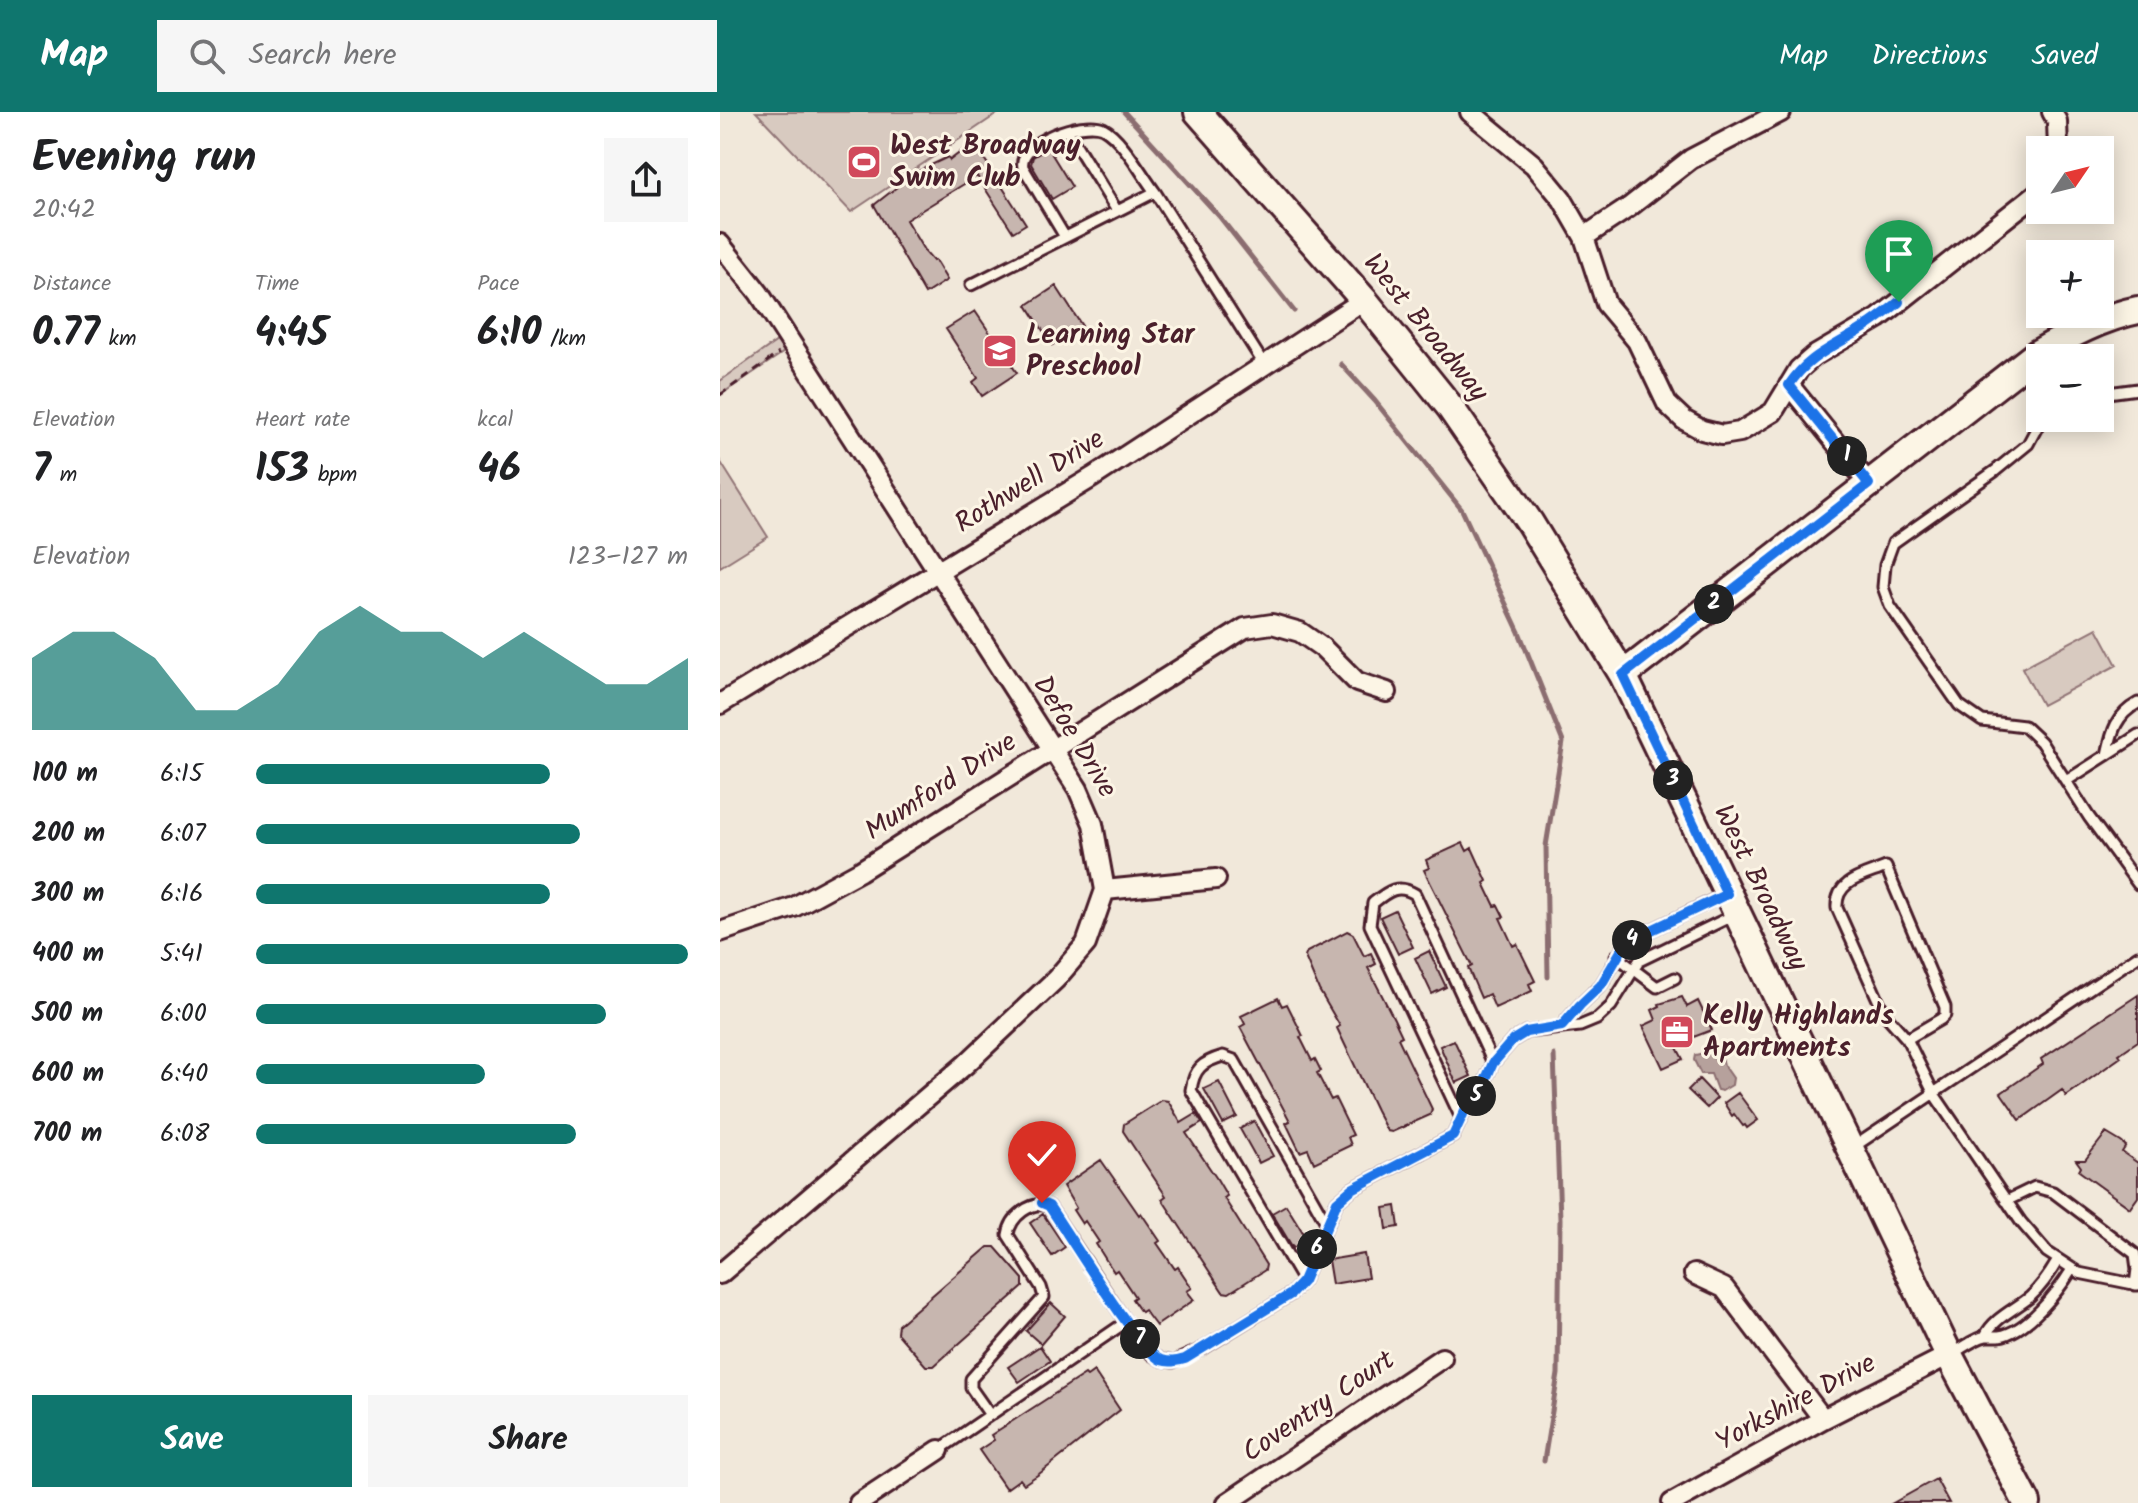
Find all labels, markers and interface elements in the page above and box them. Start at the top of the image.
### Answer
search box [157,20,717,92]
text: Map [40,26,109,86]
text: Search here [249,32,396,80]
icon: search [185,34,229,78]
text: Map [1779,34,1828,79]
text: Directions [1872,34,1988,79]
text: Saved [2032,34,2098,79]
text: Evening run [32,124,256,194]
place label: West Broadway Swim Club [890,124,1081,201]
north arrow [2026,136,2114,224]
map controls [2026,136,2114,432]
button: share [604,138,688,222]
sports icon: West Broadway Swim Club [845,143,883,181]
text: 20:42 [32,189,96,231]
pin [1865,220,1933,302]
icon: arrive [1877,232,1921,276]
button: + [2026,240,2114,328]
street label: West Broadway [1351,244,1500,413]
text: Distance [32,267,111,302]
text: Time [255,267,299,302]
text: Pace [477,267,519,302]
text: 0.77 [32,302,100,366]
text: 4:45 [255,302,328,366]
text: 6:10 [477,302,541,366]
place label: Learning Star Preschool [1026,313,1196,390]
text: km [100,322,136,357]
text: /km [541,322,586,357]
school or university icon: Learning Star Preschool [981,332,1019,370]
button: − [2026,344,2114,432]
text: Elevation [32,403,115,438]
text: Heart rate [255,403,350,438]
text: kcal [477,403,513,438]
street label: Rothwell Drive [946,418,1114,546]
pin: 1 [1827,436,1867,476]
text: 7 [32,438,51,502]
text: 153 [255,438,309,502]
text: 46 [477,438,521,502]
text: 1 [1844,438,1850,473]
text: m [51,458,77,493]
text: bpm [309,458,357,493]
text: Elevation [32,536,130,578]
text: 123–127 m [568,536,688,578]
pin: 2 [1694,584,1734,624]
text: 2 [1708,586,1720,621]
street label: Defoe Drive [1020,667,1129,807]
street label: Mumford Drive [856,721,1027,853]
text: 100 m [32,753,98,795]
text: 6:15 [160,753,203,795]
pin: 3 [1653,760,1693,800]
text: 3 [1667,762,1679,797]
street label: West Broadway [1700,797,1820,980]
text: 200 m [32,813,105,855]
text: 6:07 [160,813,206,855]
text: 300 m [32,873,104,915]
text: 6:16 [160,873,203,915]
pin: 4 [1612,920,1652,960]
text: 4 [1626,922,1638,957]
text: 400 m [32,933,104,975]
text: 5:41 [160,933,203,975]
text: 500 m [32,993,103,1035]
text: 6:00 [160,993,207,1035]
place label: Kelly Highlands Apartments [1703,994,1894,1071]
office icon: Kelly Highlands Apartments [1658,1013,1696,1051]
text: 600 m [32,1053,104,1095]
text: 6:40 [160,1053,208,1095]
pin: 5 [1456,1076,1496,1116]
text: 5 [1470,1078,1482,1113]
text: 700 m [32,1113,102,1155]
text: 6:08 [160,1113,210,1155]
pin [1008,1121,1076,1203]
icon: check [1020,1133,1064,1177]
pin: 6 [1297,1229,1337,1269]
text: 6 [1311,1231,1323,1266]
pin: 7 [1120,1319,1160,1359]
text: 7 [1135,1321,1145,1356]
street label: Coventry Court [1233,1338,1406,1475]
street label: Yorkshire Drive [1708,1342,1885,1464]
button: Save [32,1395,352,1487]
button: Share [368,1395,688,1487]

